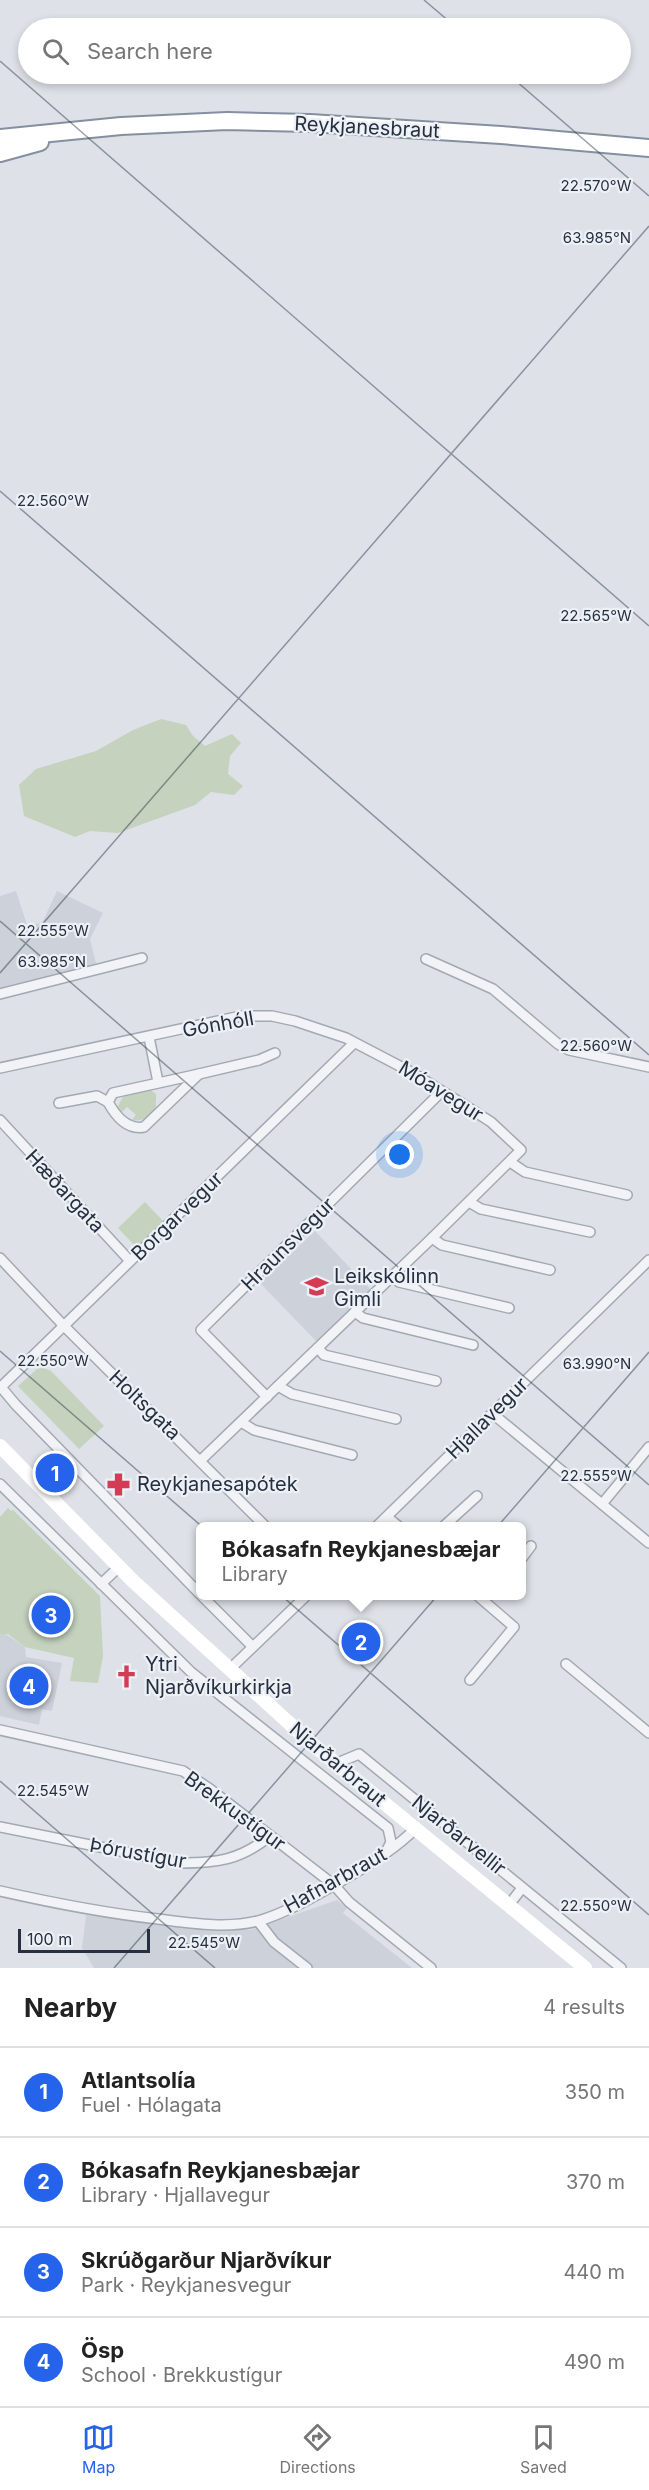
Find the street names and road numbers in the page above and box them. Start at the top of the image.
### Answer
street label: Reykjanesbraut [294,111,441,143]
street label: Gónhóll [180,1006,256,1042]
street label: Móavegur [394,1056,488,1127]
street label: Hæðargata [20,1144,110,1238]
street label: Borgarvegur [126,1166,228,1266]
street label: Hraunsvegur [236,1192,340,1296]
street label: Holtsgata [104,1365,186,1445]
street label: Hjallavegur [441,1372,533,1464]
street label: Njarðarbraut [285,1717,391,1812]
street label: Brekkustígur [180,1766,291,1856]
street label: Njarðarvellir [407,1790,511,1880]
street label: Þórustígur [88,1833,189,1873]
street label: Hafnarbraut [279,1842,391,1918]

